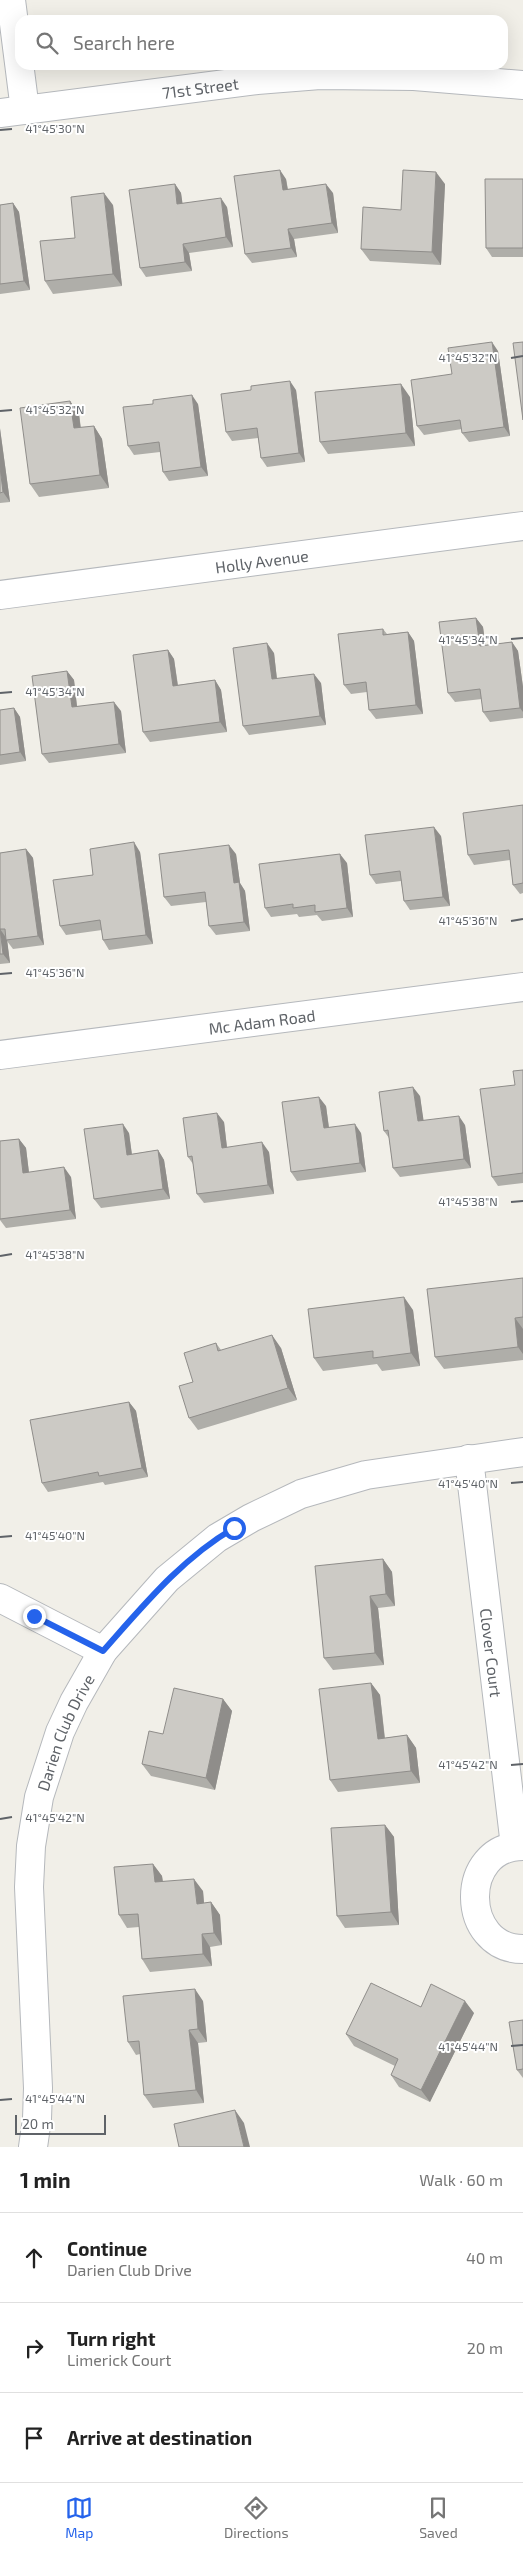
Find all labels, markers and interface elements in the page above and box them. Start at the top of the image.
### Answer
search box [15,15,508,70]
icon: search [33,29,61,57]
text: Search here [73,31,175,54]
street label: 71st Street [161,73,240,102]
text: 41°45'30"N [25,121,85,135]
text: 41°45'32"N [439,350,497,364]
text: 41°45'32"N [26,402,84,416]
street label: Holly Avenue [214,545,310,576]
text: 41°45'34"N [438,632,498,646]
text: 41°45'34"N [25,684,85,698]
text: 41°45'36"N [438,913,498,927]
text: 41°45'36"N [25,965,85,979]
street label: Mc Adam Road [207,1005,316,1037]
text: 41°45'38"N [438,1194,498,1208]
text: 41°45'38"N [25,1247,85,1261]
text: 41°45'40"N [438,1476,498,1490]
route start [223,1517,246,1540]
text: 41°45'40"N [25,1528,85,1542]
route end [23,1605,46,1628]
street label: Clover Court [477,1607,507,1698]
street label: Darien Club Drive [32,1670,98,1793]
text: 41°45'42"N [438,1757,498,1771]
text: 41°45'42"N [25,1810,85,1824]
text: 41°45'44"N [438,2039,498,2053]
text: 41°45'44"N [25,2091,85,2105]
scale bar [15,2112,106,2135]
text: 20 m [22,2115,54,2132]
text: 1 min [20,2167,71,2192]
text: Walk · 60 m [419,2170,503,2189]
text: Continue [67,2237,147,2260]
icon: ahead [20,2244,48,2272]
text: 40 m [466,2248,503,2267]
text: Darien Club Drive [67,2260,192,2279]
text: Turn right [67,2327,155,2350]
icon: right [20,2334,48,2362]
text: 20 m [467,2338,503,2357]
text: Limerick Court [67,2350,171,2369]
icon: arrive [20,2424,48,2452]
text: Arrive at destination [67,2426,252,2449]
tab: Map [65,2494,93,2541]
tab: Directions [224,2494,289,2541]
tab: Saved [419,2494,458,2541]

